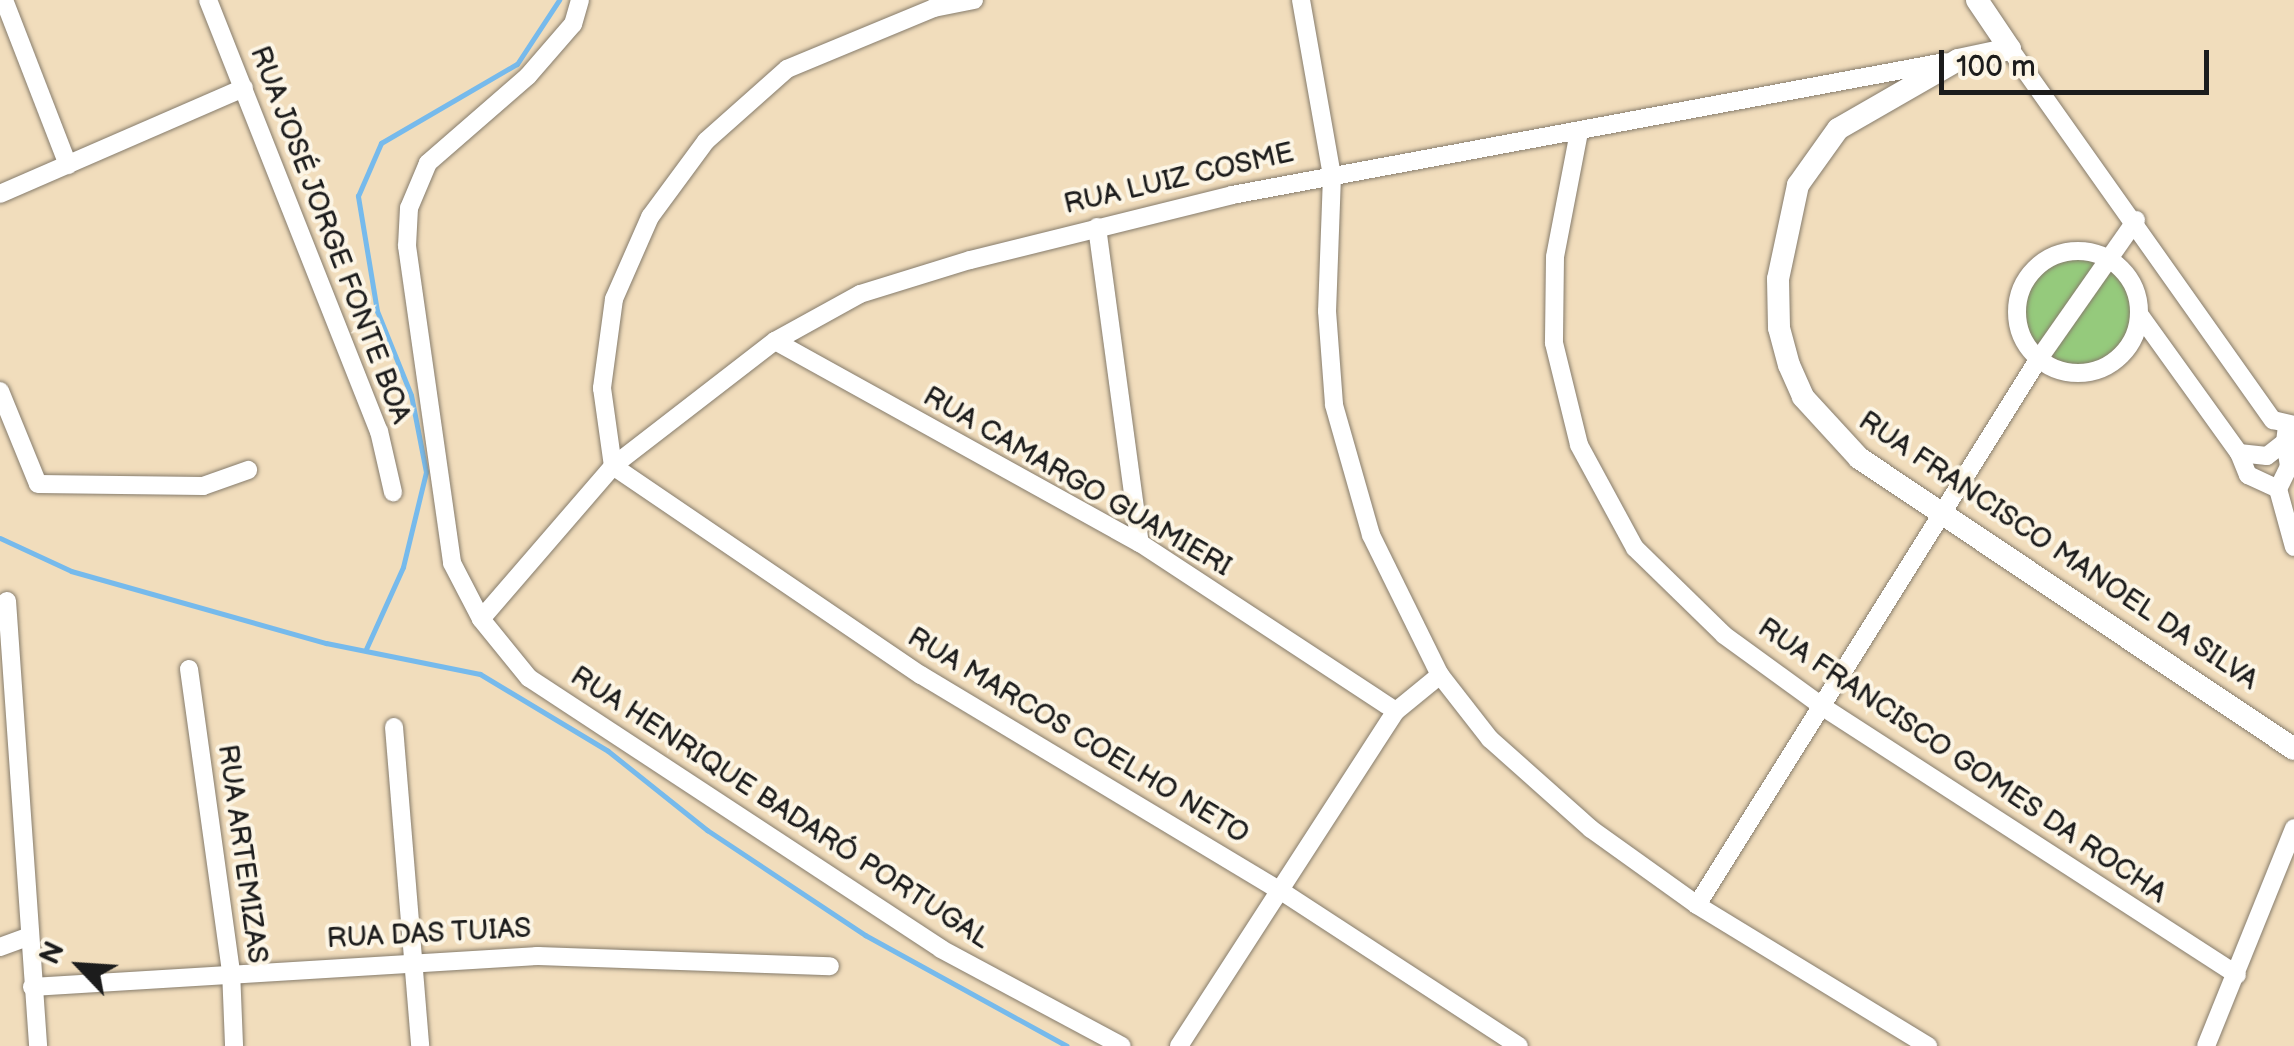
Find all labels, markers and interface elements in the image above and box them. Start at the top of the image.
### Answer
scale bar [1944,30,2214,92]
street label: RUA JOSÉ JORGE FONTE BOA [242,40,418,430]
text: 100 m [1956,49,2036,85]
street label: RUA LUIZ COSME [1061,136,1297,222]
street label: RUA CAMARGO GUAMIERI [917,380,1237,584]
street label: RUA FRANCISCO MANOEL DA SILVA [1852,404,2264,698]
street label: RUA FRANCISCO GOMES DA ROCHA [1751,611,2173,911]
street label: RUA MARCOS COELHO NETO [901,621,1255,851]
street label: RUA HENRIQUE BADARÓ PORTUGAL [564,660,996,956]
street label: RUA ARTEMIZAS [210,742,274,966]
street label: RUA DAS TUIAS [325,912,533,956]
north arrow [30,916,130,1016]
text: N [33,937,72,970]

